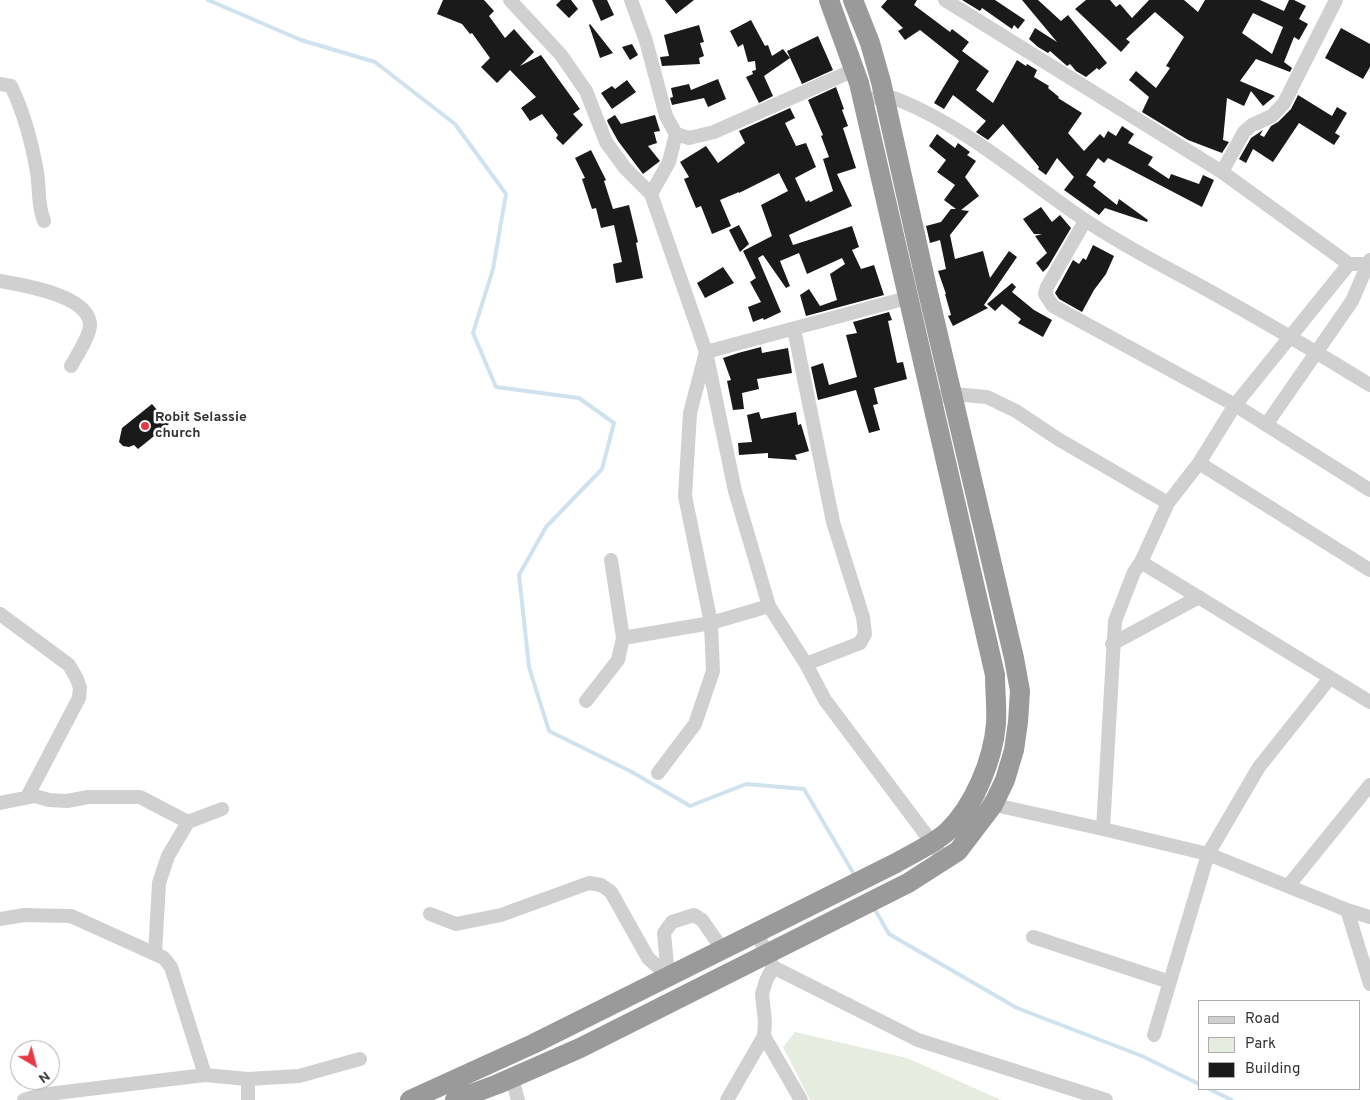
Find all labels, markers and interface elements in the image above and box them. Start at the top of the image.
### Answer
place label: Robit Selassie church [155,410,247,442]
marker: Robit Selassie church [139,420,151,432]
legend [1198,1000,1360,1090]
text: Road [1245,1010,1280,1029]
text: Park [1245,1035,1276,1054]
north arrow [10,1040,60,1090]
text: Building [1245,1060,1300,1079]
text: N [35,1067,53,1086]

